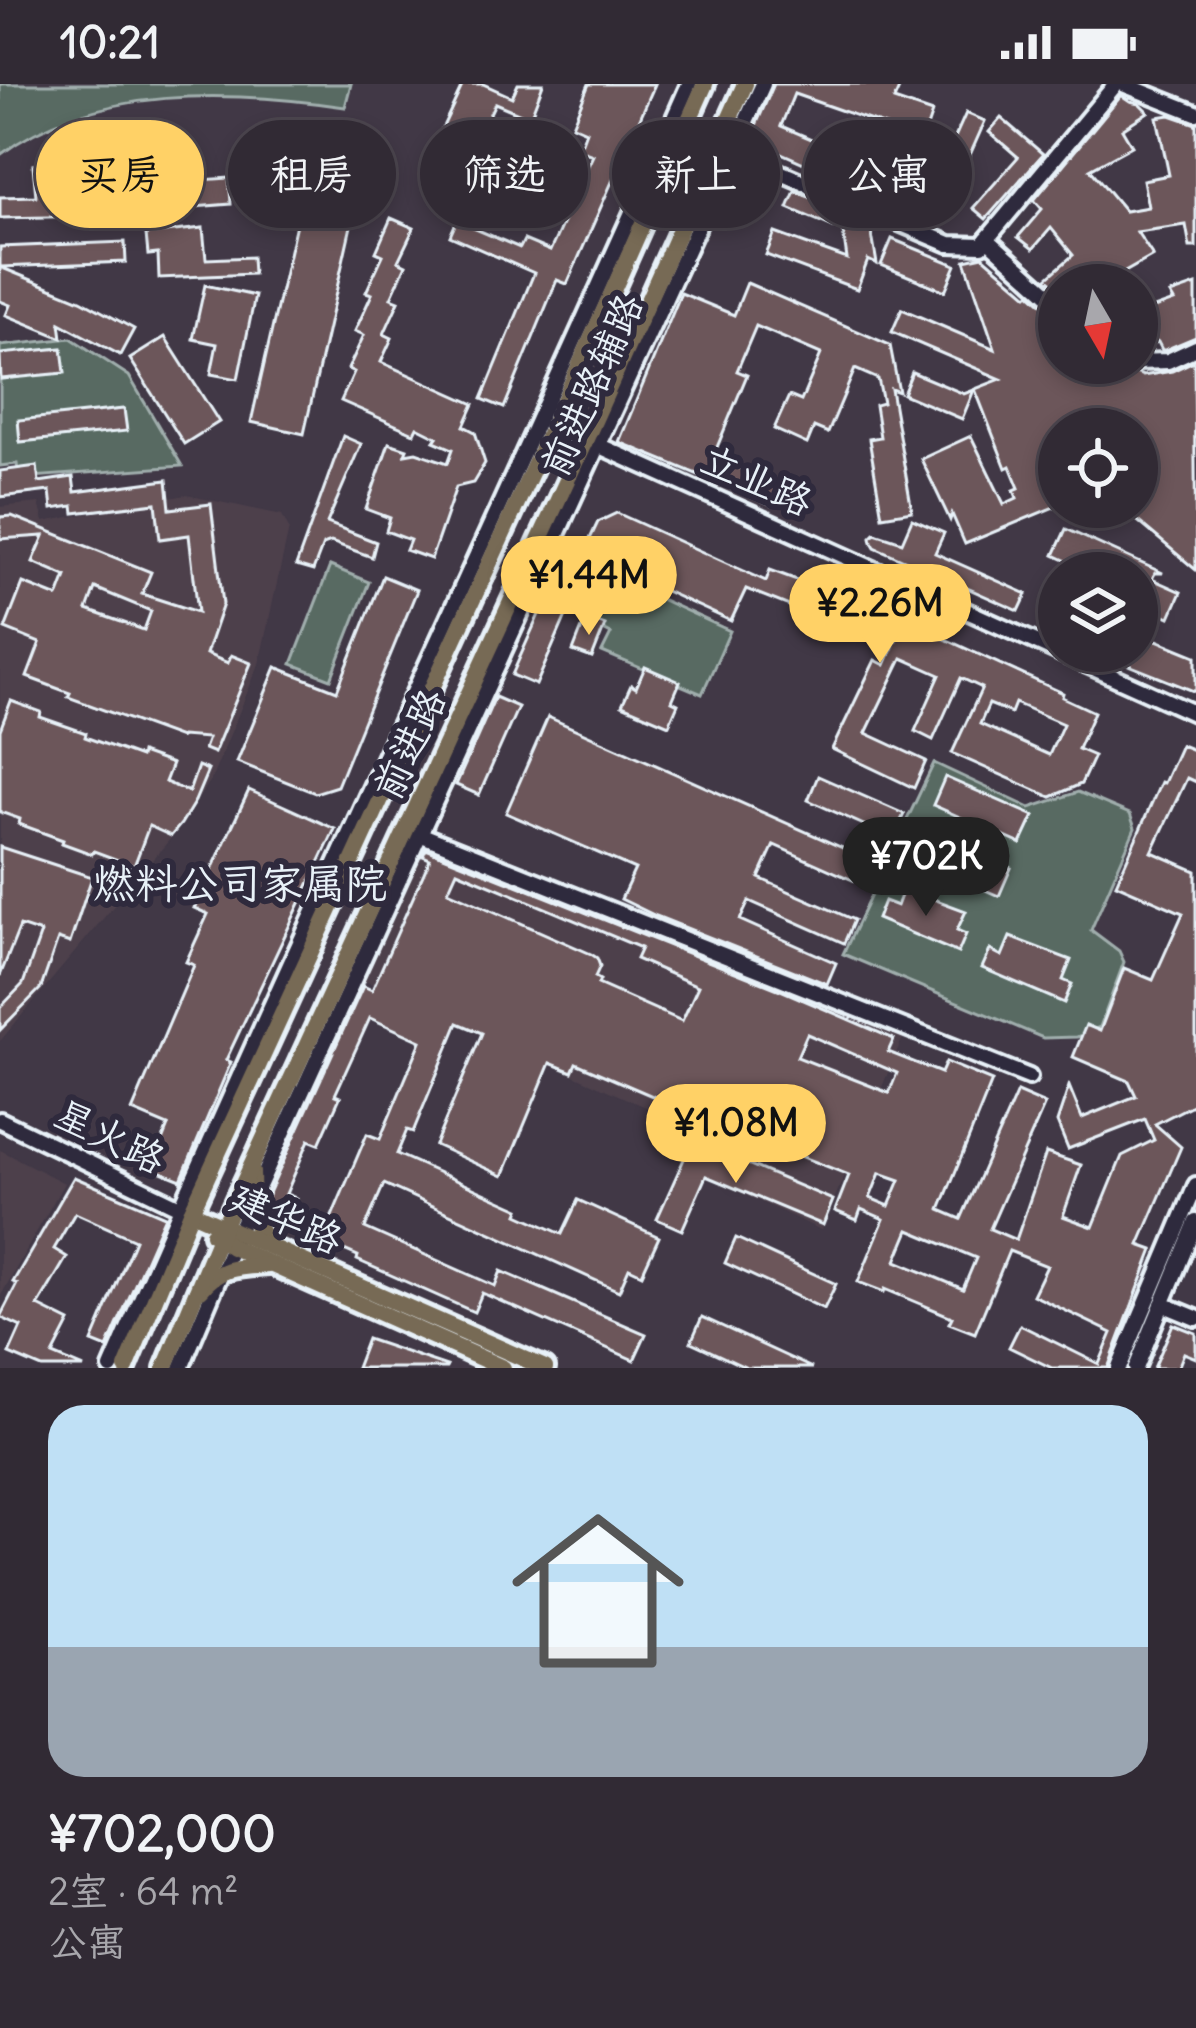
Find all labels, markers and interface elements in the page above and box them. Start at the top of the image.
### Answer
text: 10:21 [60,14,160,70]
chip: 买房 [36,120,204,228]
chip: 租房 [228,120,396,228]
chip: 筛选 [420,120,588,228]
chip: 新上 [612,120,780,228]
chip: 公寓 [804,120,972,228]
north arrow [1038,264,1158,384]
map controls [1038,264,1158,672]
street label: 前进路辅路 [529,286,653,484]
button: locate [1038,408,1158,528]
street label: 立业路 [693,434,820,527]
pin: ¥1.44M [491,536,687,638]
text: ¥1.44M [528,550,650,599]
button: layers [1038,552,1158,672]
pin: ¥2.26M [782,564,978,666]
text: ¥2.26M [816,578,944,627]
street label: 前进路 [363,681,456,808]
pin: ¥702K [842,817,1010,919]
text: ¥702K [869,831,983,880]
district label: 燃料公司家属院 [93,857,387,909]
pin: ¥1.08M [638,1084,834,1186]
street label: 星火路 [46,1089,173,1184]
text: ¥1.08M [673,1098,799,1147]
street label: 建华路 [223,1172,350,1265]
icon: home [490,1483,706,1699]
text: ¥702,000 [48,1801,276,1865]
text: 2室 · 64 m² [48,1867,239,1916]
text: 公寓 [48,1918,126,1967]

